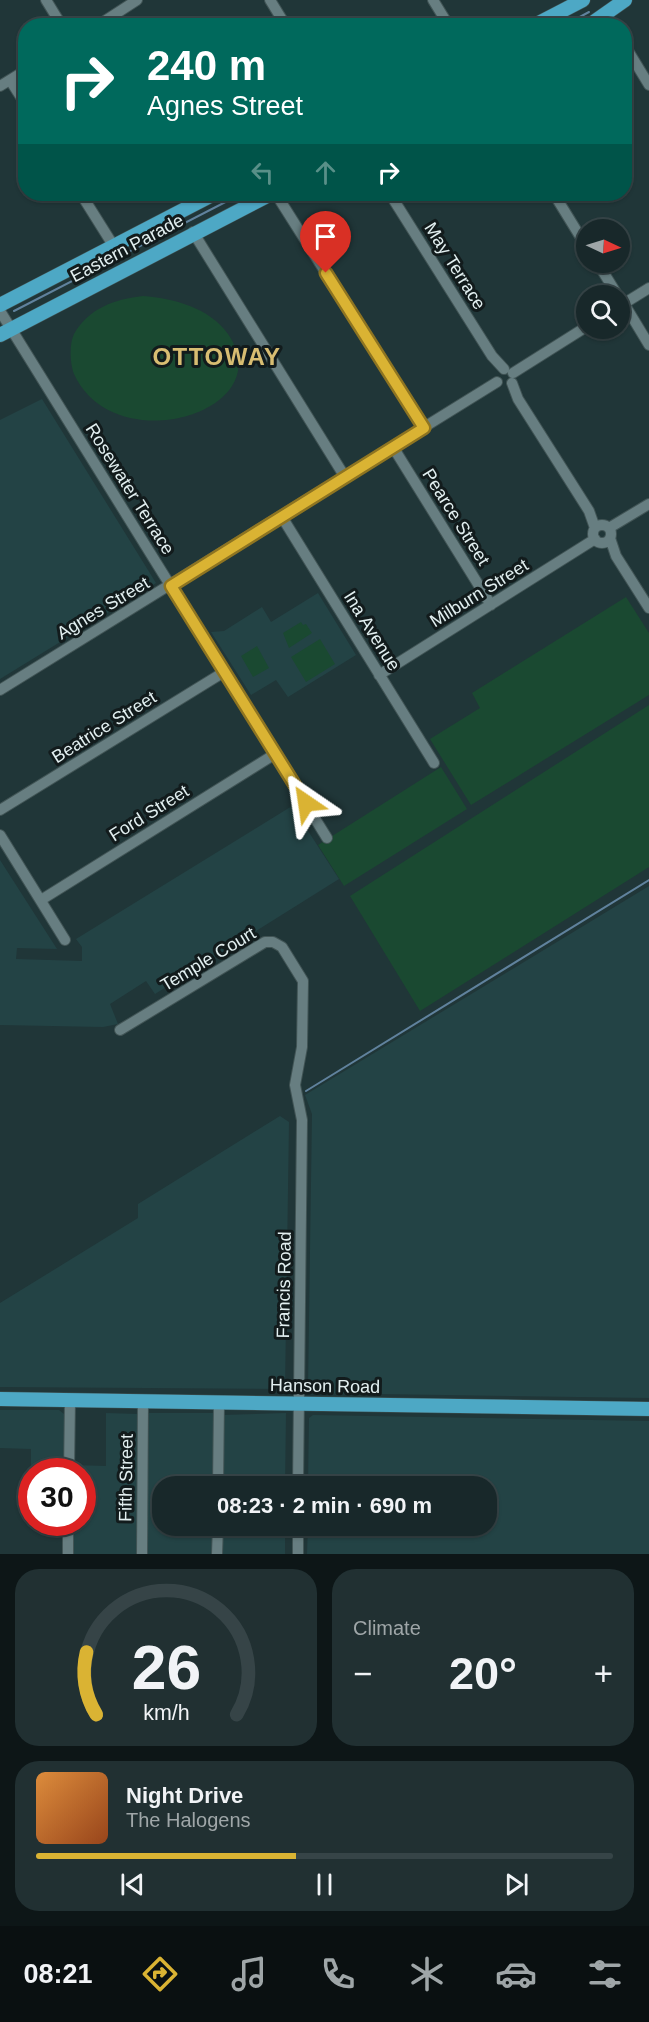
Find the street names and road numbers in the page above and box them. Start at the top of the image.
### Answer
street label: Eastern Parade [67,210,187,286]
street label: May Terrace [420,219,490,313]
street label: Rosewater Terrace [82,420,178,558]
street label: Pearce Street [418,465,494,569]
street label: Milburn Street [426,555,532,631]
street label: Agnes Street [53,573,153,643]
street label: Ina Avenue [340,588,404,674]
street label: Beatrice Street [48,687,160,767]
street label: Ford Street [106,781,192,845]
street label: Temple Court [157,923,259,995]
street label: Francis Road [273,1231,295,1339]
street label: Hanson Road [270,1375,380,1397]
street label: Fifth Street [115,1434,137,1522]

